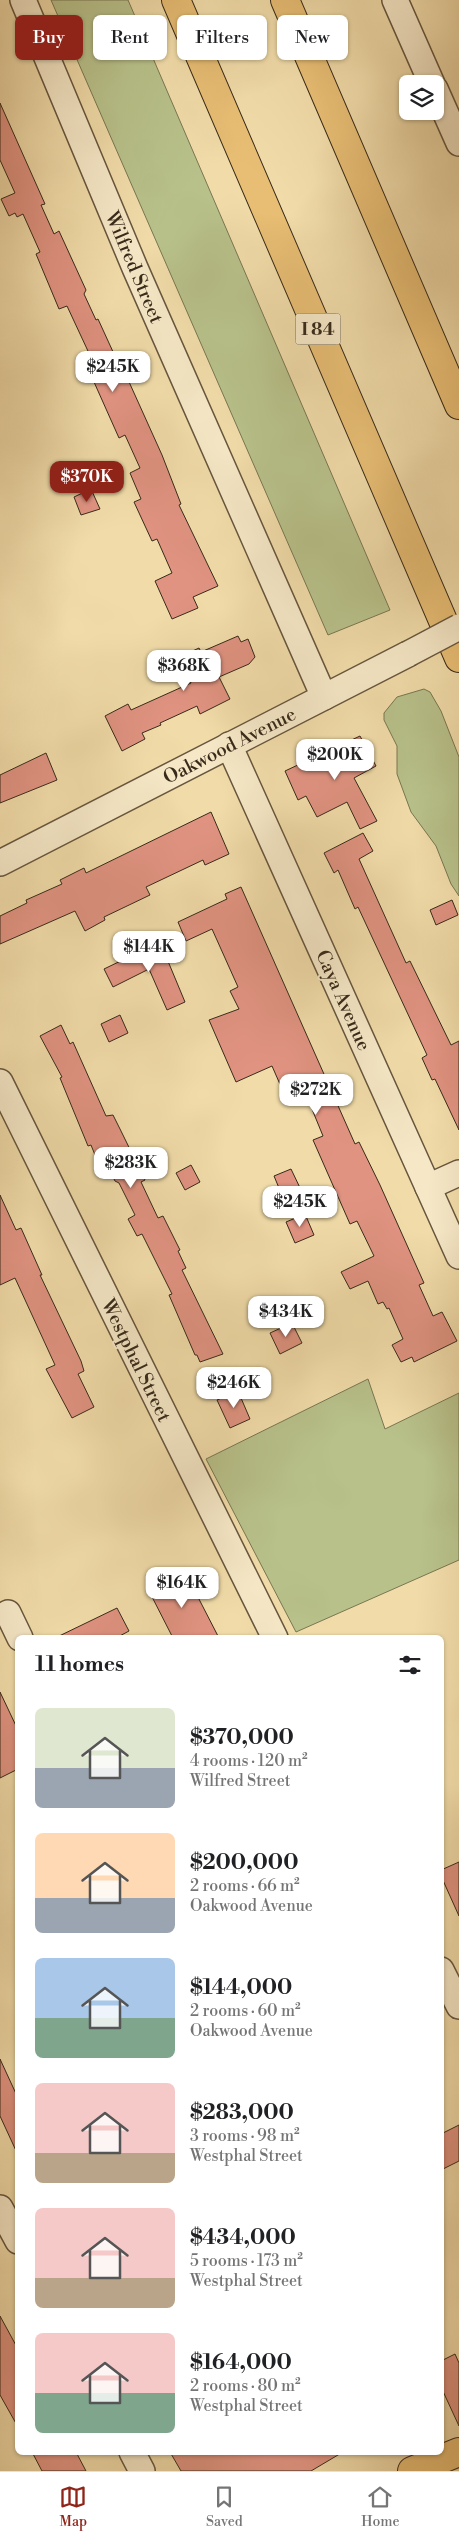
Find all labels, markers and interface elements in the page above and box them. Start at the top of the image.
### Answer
chip: Buy [15,15,83,60]
chip: Rent [93,15,167,60]
chip: Filters [177,15,267,60]
chip: New [277,15,348,60]
map controls [399,75,444,120]
button: layers [399,75,444,120]
street label: Wilfred Street [99,207,169,327]
road number: I 84 [296,314,340,344]
pin: $245K [78,350,148,393]
text: $245K [86,357,140,377]
pin: $370K [52,460,122,503]
text: $370K [61,467,113,487]
pin: $368K [149,650,219,692]
text: $368K [158,656,210,676]
street label: Oakwood Avenue [159,702,300,790]
pin: $200K [300,738,370,781]
text: $200K [307,745,363,765]
pin: $144K [114,930,184,973]
text: $144K [123,937,175,957]
street label: Caya Avenue [310,946,376,1055]
pin: $272K [281,1074,351,1116]
text: $272K [290,1080,342,1100]
pin: $283K [96,1146,166,1189]
text: $283K [105,1153,157,1173]
pin: $245K [265,1186,335,1228]
text: $245K [273,1192,327,1212]
street label: Westphal Street [96,1294,176,1426]
pin: $434K [251,1296,321,1338]
text: $434K [259,1302,313,1322]
pin: $246K [199,1366,269,1409]
text: $246K [207,1373,261,1393]
pin: $164K [147,1566,217,1609]
text: $164K [157,1573,207,1593]
icon: filters [396,1651,424,1679]
text: 11 homes [35,1652,124,1678]
text: $370,000 [190,1725,294,1751]
icon: home [75,1728,135,1788]
text: 4 rooms · 120 m² [190,1751,308,1771]
text: Wilfred Street [190,1771,290,1791]
text: $200,000 [190,1850,298,1876]
icon: home [75,1853,135,1913]
text: 2 rooms · 66 m² [190,1876,300,1896]
text: Oakwood Avenue [190,1896,313,1916]
text: $144,000 [190,1975,292,2001]
icon: home [75,1978,135,2038]
text: 2 rooms · 60 m² [190,2001,301,2021]
text: Oakwood Avenue [190,2021,313,2041]
text: $283,000 [190,2100,294,2126]
icon: home [75,2103,135,2163]
text: 3 rooms · 98 m² [190,2126,300,2146]
text: Westphal Street [190,2146,303,2166]
text: $434,000 [190,2225,296,2251]
icon: home [75,2228,135,2288]
text: 5 rooms · 173 m² [190,2251,303,2271]
text: Westphal Street [190,2271,303,2291]
text: $164,000 [190,2350,292,2376]
icon: home [75,2353,135,2413]
text: 2 rooms · 80 m² [190,2376,301,2396]
text: Westphal Street [190,2396,303,2416]
tab: Map [59,2483,87,2531]
tab: Saved [206,2483,243,2531]
tab: Home [361,2483,400,2531]

